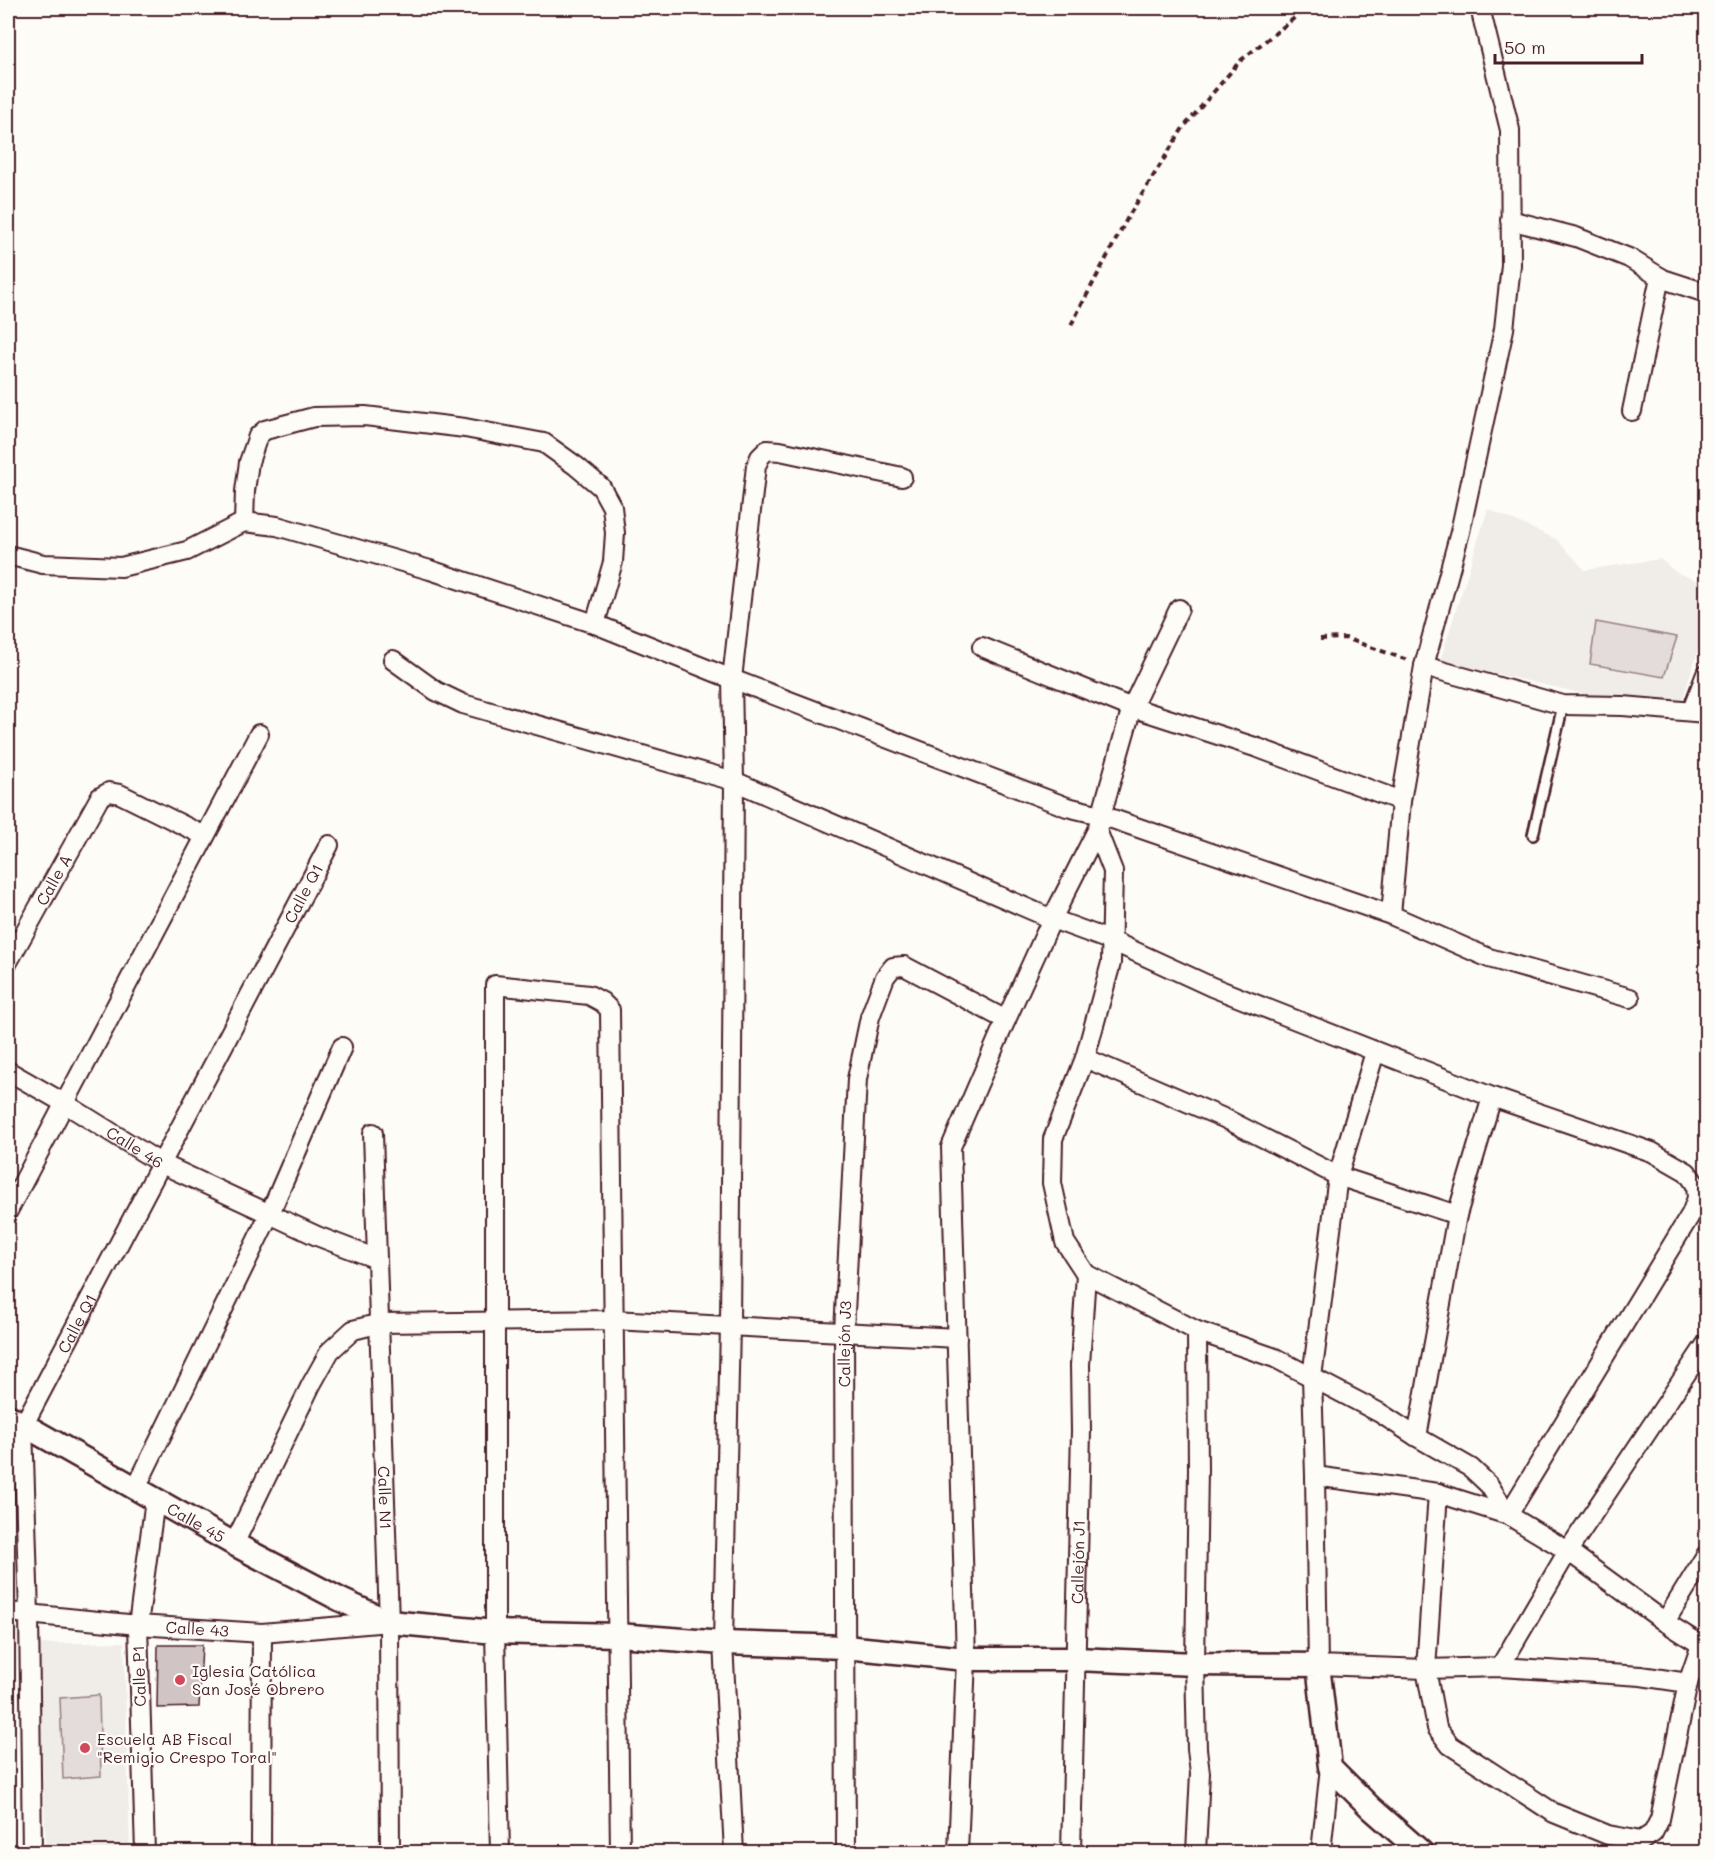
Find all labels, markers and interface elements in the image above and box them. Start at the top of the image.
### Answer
scale bar [1495,27,1642,65]
text: 50 m [1504,35,1546,59]
street label: Calle A [31,850,76,909]
street label: Calle Q1 [279,860,327,927]
street label: Calle 46 [103,1121,168,1172]
street label: Calle Q1 [52,1290,101,1357]
street label: Callejón J3 [833,1300,856,1387]
street label: Calle N1 [374,1466,397,1530]
street label: Calle 45 [164,1497,229,1547]
street label: Callejón J1 [1066,1520,1089,1604]
street label: Calle 43 [165,1616,230,1641]
street label: Calle P1 [127,1645,150,1707]
place label: Iglesia Católica San José Obrero [192,1660,324,1699]
marker: Iglesia Católica San José Obrero [173,1673,187,1687]
place label: Escuela AB Fiscal "Remigio Crespo Toral" [97,1728,277,1767]
marker: Escuela AB Fiscal "Remigio Crespo Toral" [78,1741,92,1755]

